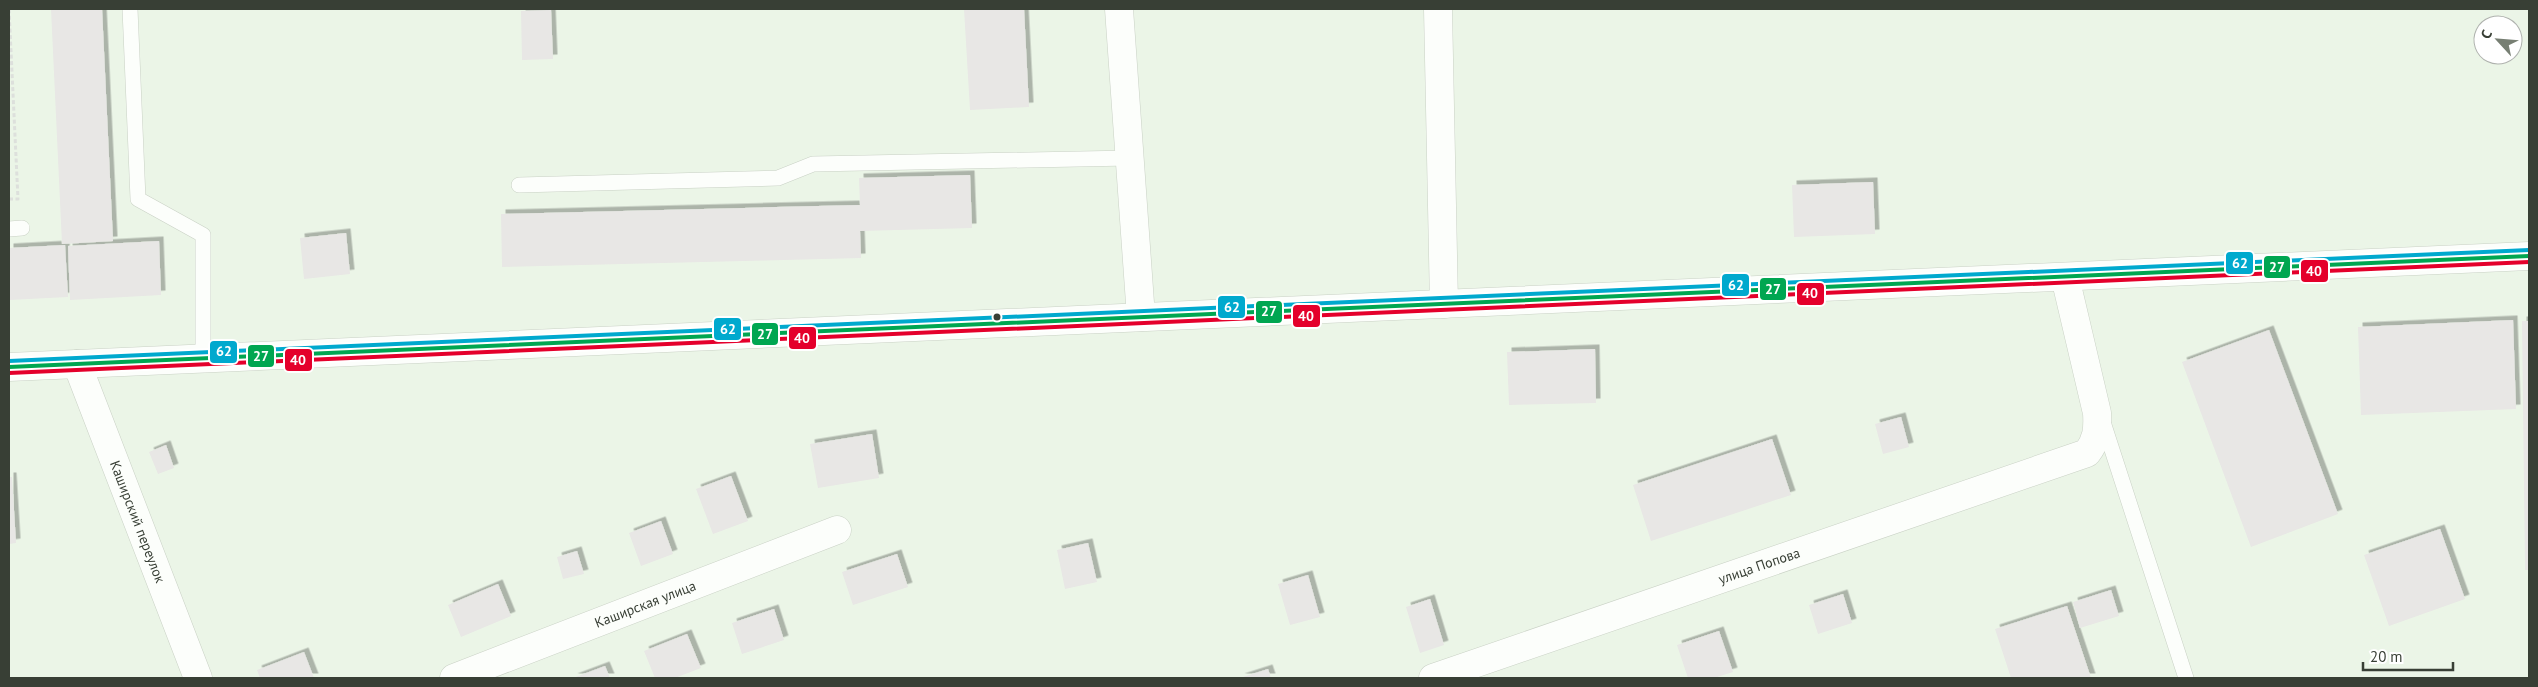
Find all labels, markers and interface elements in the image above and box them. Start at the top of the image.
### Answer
north arrow [2473,15,2523,65]
text: С [2477,27,2496,42]
line badge: 62 [2225,251,2254,275]
text: 62 [2232,254,2248,272]
line badge: 27 [2263,255,2291,279]
text: 27 [2269,258,2285,276]
line badge: 40 [2300,259,2329,283]
text: 40 [2306,262,2322,280]
line badge: 62 [1721,273,1750,297]
text: 62 [1728,276,1744,294]
line badge: 27 [1759,277,1787,301]
text: 27 [1765,280,1781,298]
line badge: 40 [1796,282,1825,306]
text: 40 [1802,284,1818,302]
line badge: 62 [1217,295,1246,319]
text: 62 [1224,298,1240,316]
line badge: 27 [1255,300,1283,324]
text: 27 [1261,302,1277,320]
line badge: 40 [1292,304,1321,328]
text: 40 [1298,307,1314,325]
unlabelled marker [992,312,1002,322]
line badge: 62 [713,317,742,341]
text: 62 [720,320,736,338]
line badge: 27 [751,322,779,346]
text: 27 [757,325,773,343]
line badge: 40 [788,326,817,350]
text: 40 [794,329,810,347]
line badge: 62 [209,340,238,364]
text: 62 [216,342,232,360]
line badge: 27 [247,344,275,368]
text: 27 [253,347,269,365]
line badge: 40 [284,348,313,372]
text: 40 [290,351,306,369]
street label: Каширский переулок [106,458,170,586]
street label: улица Попова [1716,543,1802,588]
street label: Каширская улица [592,576,698,632]
scale bar [2363,640,2453,672]
text: 20 m [2370,647,2403,666]

